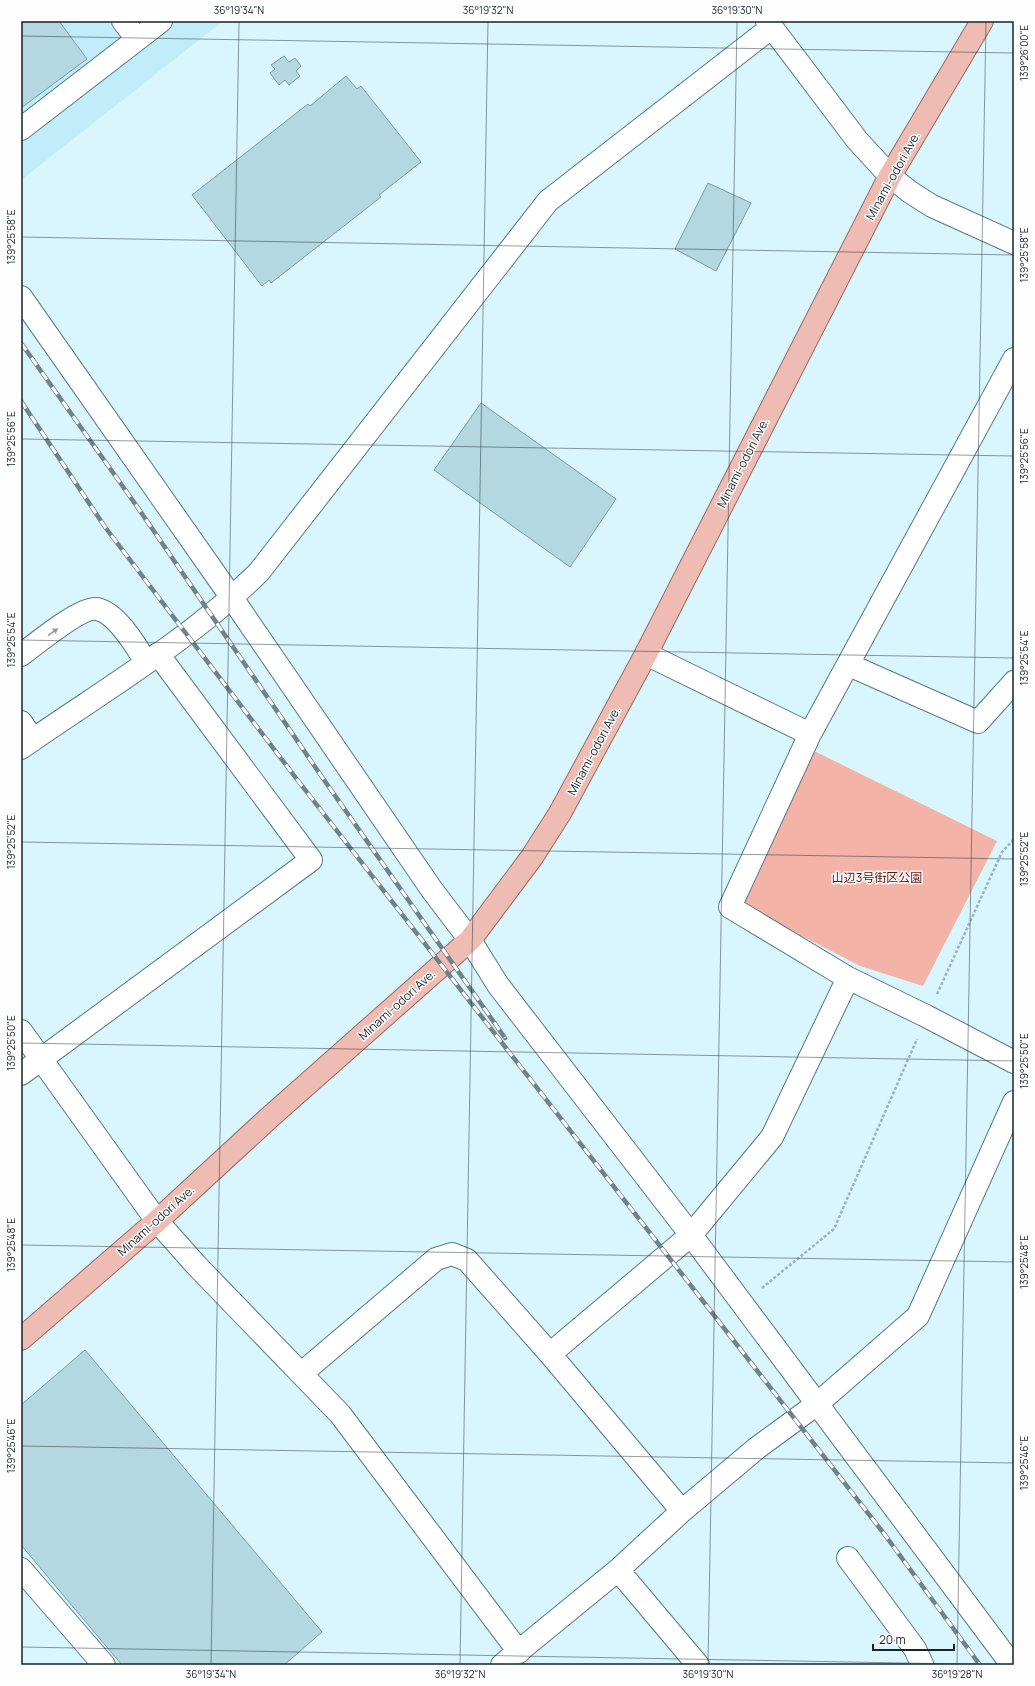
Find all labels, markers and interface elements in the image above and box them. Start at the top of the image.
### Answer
text: 36°19'34"N [214,3,264,17]
text: 36°19'32"N [463,3,513,17]
text: 36°19'30"N [712,3,763,17]
text: 139°26'00"E [1017,25,1031,81]
street label: Minami-odori Ave. [861,129,924,223]
text: 139°25'58"E [4,209,18,264]
text: 139°25'58"E [1017,227,1031,282]
text: 139°25'56"E [4,411,18,467]
street label: Minami-odori Ave. [713,415,772,510]
text: 139°25'56"E [1017,428,1031,484]
text: 139°25'54"E [4,612,18,667]
one-way arrow [47,628,58,636]
text: 139°25'54"E [1017,630,1031,685]
street label: Minami-odori Ave. [563,703,624,798]
text: 139°25'52"E [4,814,18,869]
text: 139°25'52"E [1017,831,1031,886]
park label: 山辺3号街区公園 [832,869,922,886]
street label: Minami-odori Ave. [354,965,439,1044]
text: 139°25'50"E [4,1015,18,1071]
text: 139°25'50"E [1017,1033,1031,1089]
street label: Minami-odori Ave. [113,1181,198,1260]
text: 139°25'48"E [4,1218,18,1272]
text: 139°25'48"E [1017,1235,1031,1289]
text: 139°25'46"E [4,1419,18,1473]
text: 139°25'46"E [1017,1436,1031,1490]
scale bar [873,1626,954,1652]
text: 20 m [879,1631,906,1648]
text: 36°19'34"N [186,1667,236,1681]
text: 36°19'32"N [435,1667,485,1681]
text: 36°19'30"N [683,1667,734,1681]
text: 36°19'28"N [932,1667,983,1681]

